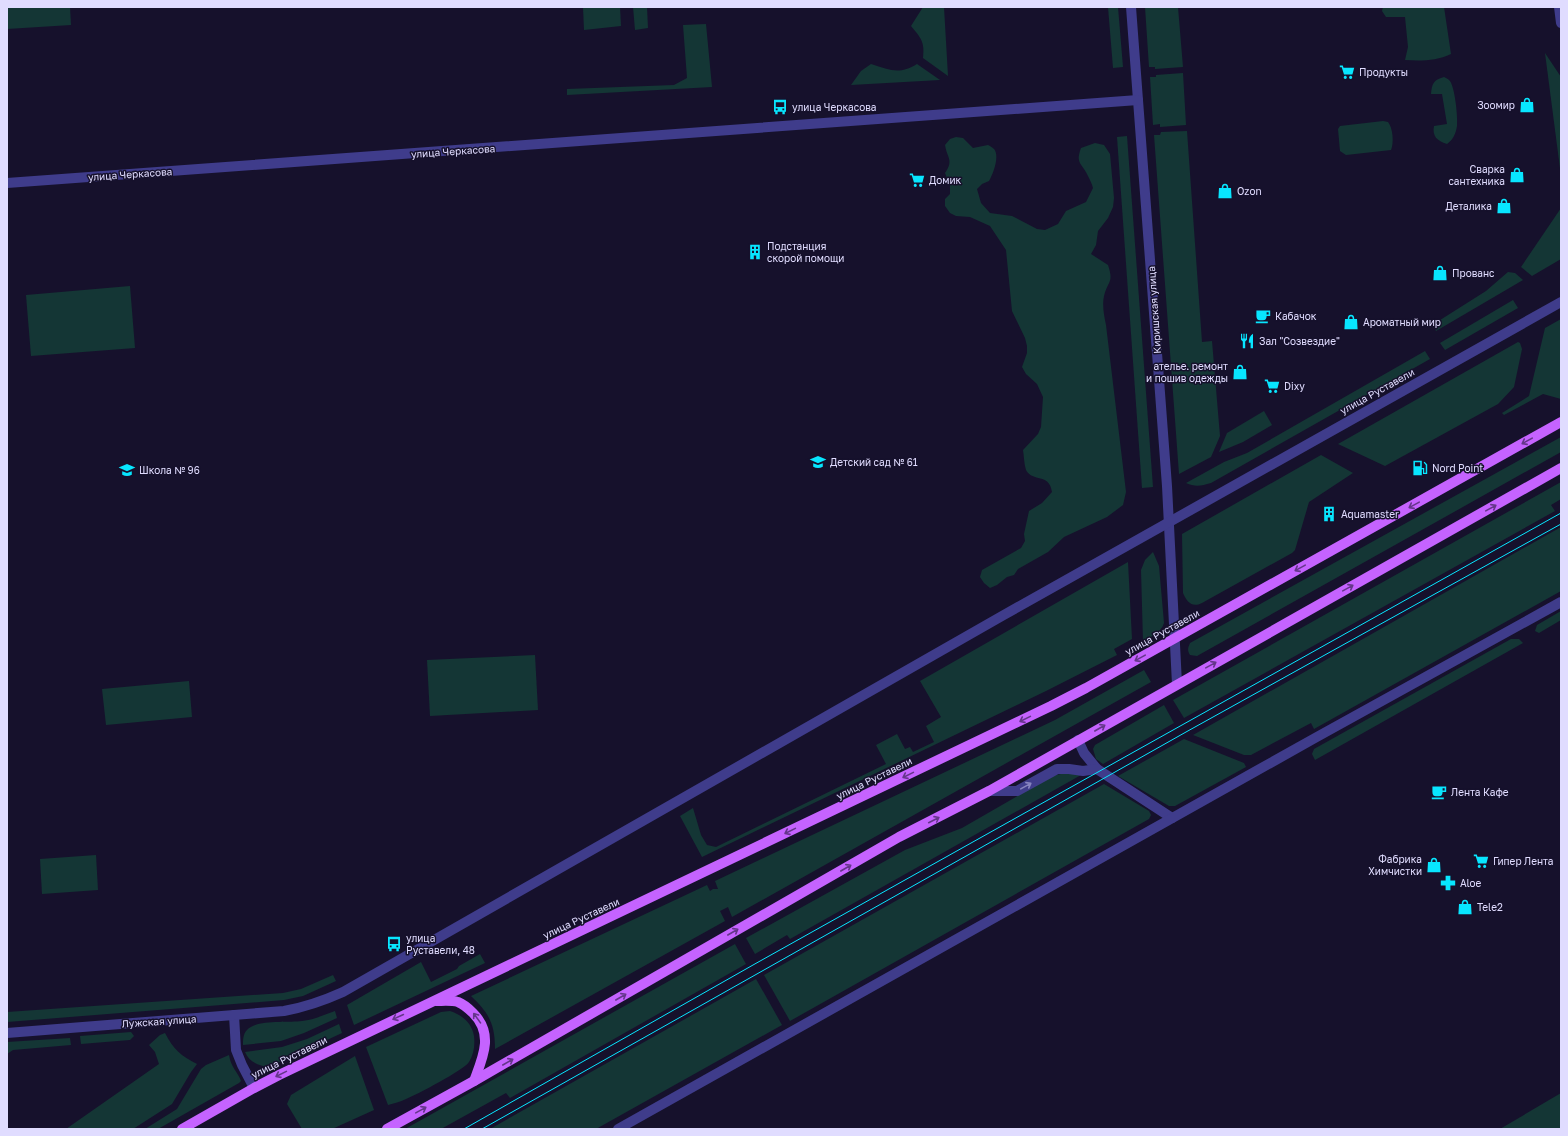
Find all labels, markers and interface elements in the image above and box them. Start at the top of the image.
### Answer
supermarket icon: Продукты [1338,63,1356,81]
place label: Продукты [1359,66,1408,78]
shop icon: Зоомир [1518,96,1536,114]
bus stop icon: улица Черкасова [771,98,789,116]
place label: Зоомир [1477,99,1515,111]
place label: улица Черкасова [792,101,877,113]
street label: улица Черкасова [410,142,496,160]
place label: Сварка сантехника [1448,163,1505,187]
street label: улица Черкасова [87,165,173,183]
shop icon: Сварка сантехника [1508,166,1526,184]
supermarket icon: Домик [908,171,926,189]
place label: Домик [929,174,962,186]
shop icon: Ozon [1216,182,1234,200]
place label: Ozon [1237,185,1262,197]
shop icon: Деталика [1495,197,1513,215]
place label: Деталика [1446,200,1492,212]
place label: Подстанция скорой помощи [767,240,844,264]
building icon: Подстанция скорой помощи [746,243,764,261]
shop icon: Прованс [1431,264,1449,282]
street label: Киришская улица [1145,266,1163,354]
place label: Прованс [1452,267,1495,279]
cafe icon: Кабачок [1254,307,1272,325]
place label: Кабачок [1275,310,1317,322]
shop icon: Ароматный мир [1342,313,1360,331]
place label: Ароматный мир [1363,316,1441,328]
restaurant icon: Зал "Созвездие" [1238,332,1256,350]
place label: Зал "Созвездие" [1259,335,1340,347]
place label: ателье. ремонт и пошив одежды [1146,360,1228,384]
shop icon: ателье. ремонт и пошив одежды [1231,363,1249,381]
street label: улица Руставели [1338,366,1416,416]
supermarket icon: Dixy [1263,377,1281,395]
place label: Dixy [1284,380,1305,392]
one-way arrow [1521,438,1533,446]
school or university icon: Детский сад № 61 [809,453,827,471]
place label: Детский сад № 61 [830,456,918,468]
fuel station icon: Nord Point [1411,459,1429,477]
school or university icon: Школа № 96 [118,461,136,479]
place label: Nord Point [1432,462,1483,474]
place label: Школа № 96 [139,464,200,476]
one-way arrow [1408,501,1420,509]
one-way arrow [1485,503,1497,511]
building icon: Aquamaster [1320,505,1338,523]
place label: Aquamaster [1341,508,1399,520]
one-way arrow [1294,565,1306,573]
one-way arrow [1342,583,1354,591]
street label: улица Руставели [1123,607,1201,657]
one-way arrow [1134,655,1146,663]
one-way arrow [1204,661,1216,669]
one-way arrow [1019,716,1031,723]
one-way arrow [1094,724,1106,731]
street label: улица Руставели [834,754,914,802]
one-way arrow [902,772,914,779]
one-way arrow [1020,781,1032,789]
cafe icon: Лента Кафе [1430,783,1448,801]
place label: Лента Кафе [1451,786,1509,798]
one-way arrow [928,816,940,823]
one-way arrow [785,828,797,836]
supermarket icon: Гипер Лента [1472,852,1490,870]
place label: Фабрика Химчистки [1368,853,1422,877]
place label: Гипер Лента [1493,855,1553,867]
shop icon: Фабрика Химчистки [1425,856,1443,874]
one-way arrow [840,863,852,871]
pharmacy icon: Aloe [1439,874,1457,892]
place label: Aloe [1460,877,1482,889]
street label: улица Руставели [541,895,621,941]
shop icon: Tele2 [1456,898,1474,916]
place label: Tele2 [1477,901,1503,913]
one-way arrow [727,928,739,936]
place label: улица Руставели, 48 [406,932,475,956]
bus stop icon: улица Руставели, 48 [385,935,403,953]
one-way arrow [615,993,627,1001]
street label: Лужская улица [121,1012,197,1030]
one-way arrow [473,1013,481,1024]
one-way arrow [393,1014,405,1021]
street label: улица Руставели [249,1033,329,1081]
one-way arrow [502,1057,514,1065]
one-way arrow [276,1071,288,1078]
one-way arrow [415,1106,427,1114]

